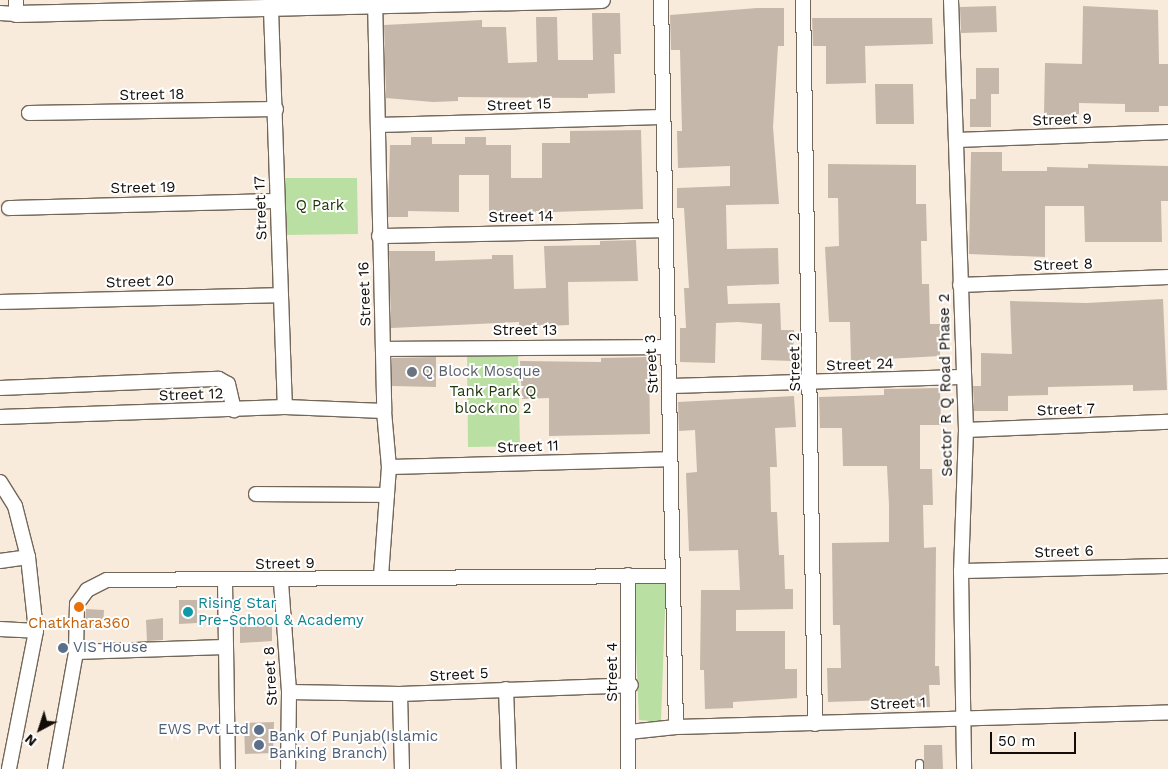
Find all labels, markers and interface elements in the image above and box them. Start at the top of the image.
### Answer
street label: Street 18 [119,85,185,105]
street label: Street 15 [486,95,552,115]
street label: Street 9 [1032,110,1092,130]
street label: Street 17 [251,175,271,241]
street label: Street 19 [110,178,176,198]
park label: Q Park [296,197,344,215]
street label: Street 14 [488,207,554,227]
street label: Street 8 [1033,255,1093,275]
street label: Street 16 [355,261,375,327]
street label: Street 20 [106,272,174,292]
street label: Sector R Q Road Phase 2 [935,293,957,477]
street label: Street 13 [493,322,557,340]
street label: Street 2 [785,332,805,392]
street label: Street 3 [641,334,663,394]
street label: Street 24 [826,355,894,375]
place label: Q Block Mosque [422,363,541,381]
marker: Q Block Mosque [406,366,418,378]
park label: Tank Park Q block no 2 [449,382,537,417]
street label: Street 12 [158,385,224,405]
street label: Street 7 [1036,400,1096,420]
street label: Street 11 [497,437,559,457]
street label: Street 6 [1034,542,1094,562]
street label: Street 9 [255,554,315,574]
place label: Rising Star Pre-School & Academy [198,594,365,629]
marker: Chatkhara360 [73,601,85,613]
marker: Rising Star Pre-School & Academy [182,606,194,618]
place label: Chatkhara360 [28,615,130,633]
place label: VIS House [73,639,148,657]
marker: VIS House [57,642,69,654]
street label: Street 4 [604,642,622,702]
street label: Street 8 [260,646,282,706]
street label: Street 5 [429,664,489,686]
street label: Street 1 [870,694,926,714]
north arrow [15,704,65,754]
place label: EWS Pvt Ltd [158,721,249,739]
scale bar [993,722,1079,754]
marker: EWS Pvt Ltd [253,724,265,736]
place label: Bank Of Punjab(Islamic Banking Branch) [269,727,439,762]
text: N [21,731,39,750]
text: 50 m [998,732,1035,750]
marker: Bank Of Punjab(Islamic Banking Branch) [253,739,265,751]

